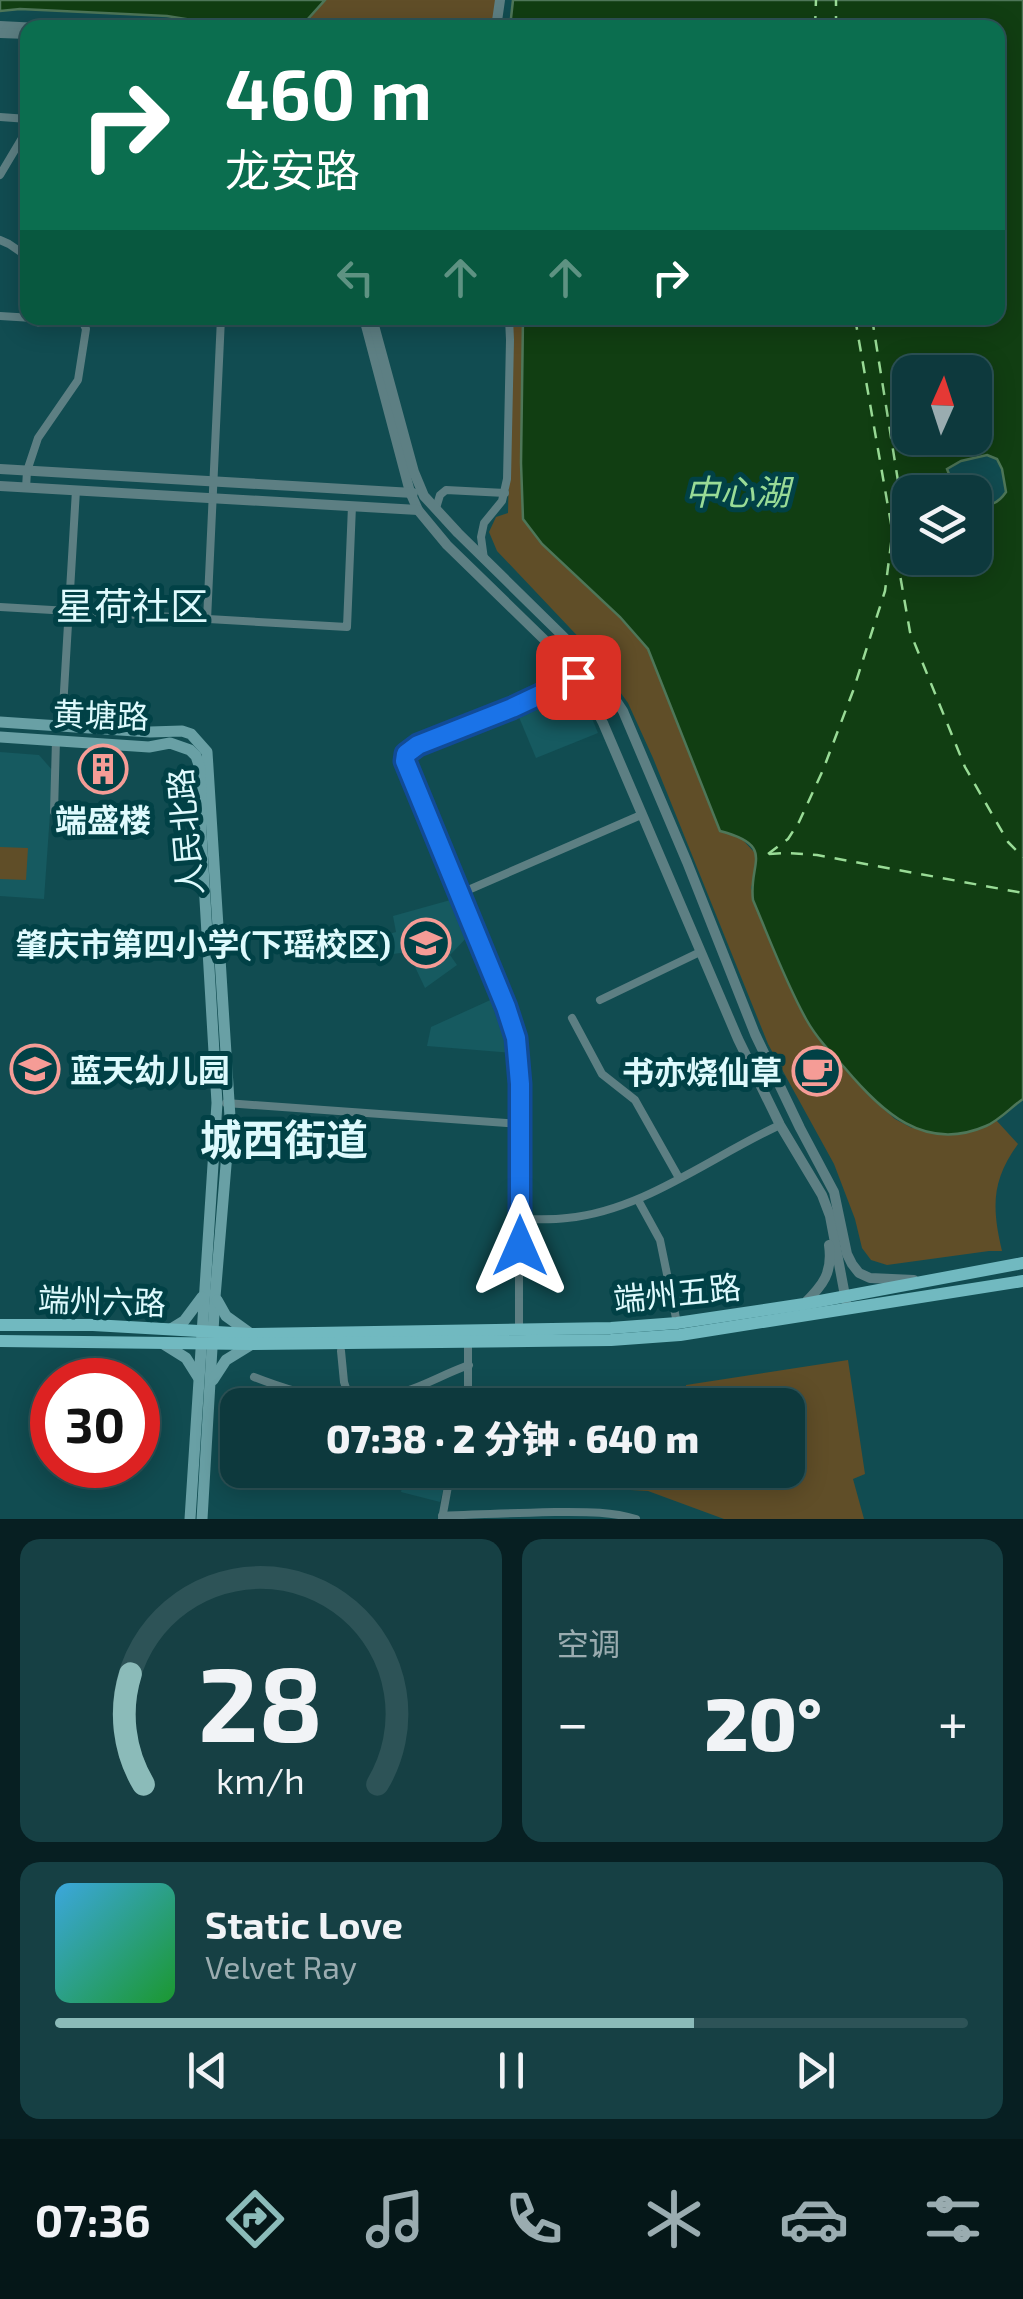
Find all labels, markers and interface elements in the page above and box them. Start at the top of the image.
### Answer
text: 460 m [225,50,432,134]
icon: right [60,60,190,190]
text: 龙安路 [225,142,360,196]
icon: left [328,250,383,305]
icon: ahead [433,250,488,305]
icon: ahead [538,250,593,305]
icon: right [643,250,698,305]
north arrow [892,355,992,455]
map controls [892,355,992,575]
water label: 中心湖 [684,470,794,512]
button: layers [892,475,992,575]
district label: 星荷社区 [56,582,208,628]
pin [536,635,621,720]
icon: arrive [551,650,606,705]
street label: 黄塘路 [52,693,150,735]
building icon: 端盛楼 [77,743,129,795]
street label: 人民北路 [159,767,209,897]
place label: 端盛楼 [55,800,151,838]
school or university icon: 肇庆市第四小学(下瑶校区) [400,917,452,969]
place label: 肇庆市第四小学(下瑶校区) [16,924,391,962]
school or university icon: 蓝天幼儿园 [9,1043,61,1095]
cafe icon: 书亦烧仙草 [791,1045,843,1097]
place label: 蓝天幼儿园 [70,1050,230,1088]
place label: 书亦烧仙草 [622,1052,782,1090]
district label: 城西街道 [200,1113,368,1163]
position arrow [468,1194,572,1298]
street label: 端州五路 [611,1266,743,1318]
street label: 端州六路 [37,1279,167,1321]
speed limit sign: 30 [30,1358,160,1488]
text: 07:38 · 2 分钟 · 640 m [326,1415,699,1461]
text: 空调 [557,1624,621,1662]
text: 28 [198,1638,323,1763]
text: 20° [704,1676,822,1766]
text: − [557,1688,589,1754]
text: + [938,1688,968,1754]
text: km/h [216,1758,305,1801]
text: Static Love [205,1901,403,1947]
text: Velvet Ray [205,1947,357,1985]
icon: previous [180,2043,235,2098]
icon: pause [484,2043,539,2098]
icon: next [788,2043,843,2098]
icon: directions [220,2184,290,2254]
icon: music [360,2184,430,2254]
icon: phone [499,2184,569,2254]
icon: climate [639,2184,709,2254]
icon: car [779,2184,849,2254]
icon: filters [918,2184,988,2254]
text: 07:36 [35,2192,151,2246]

